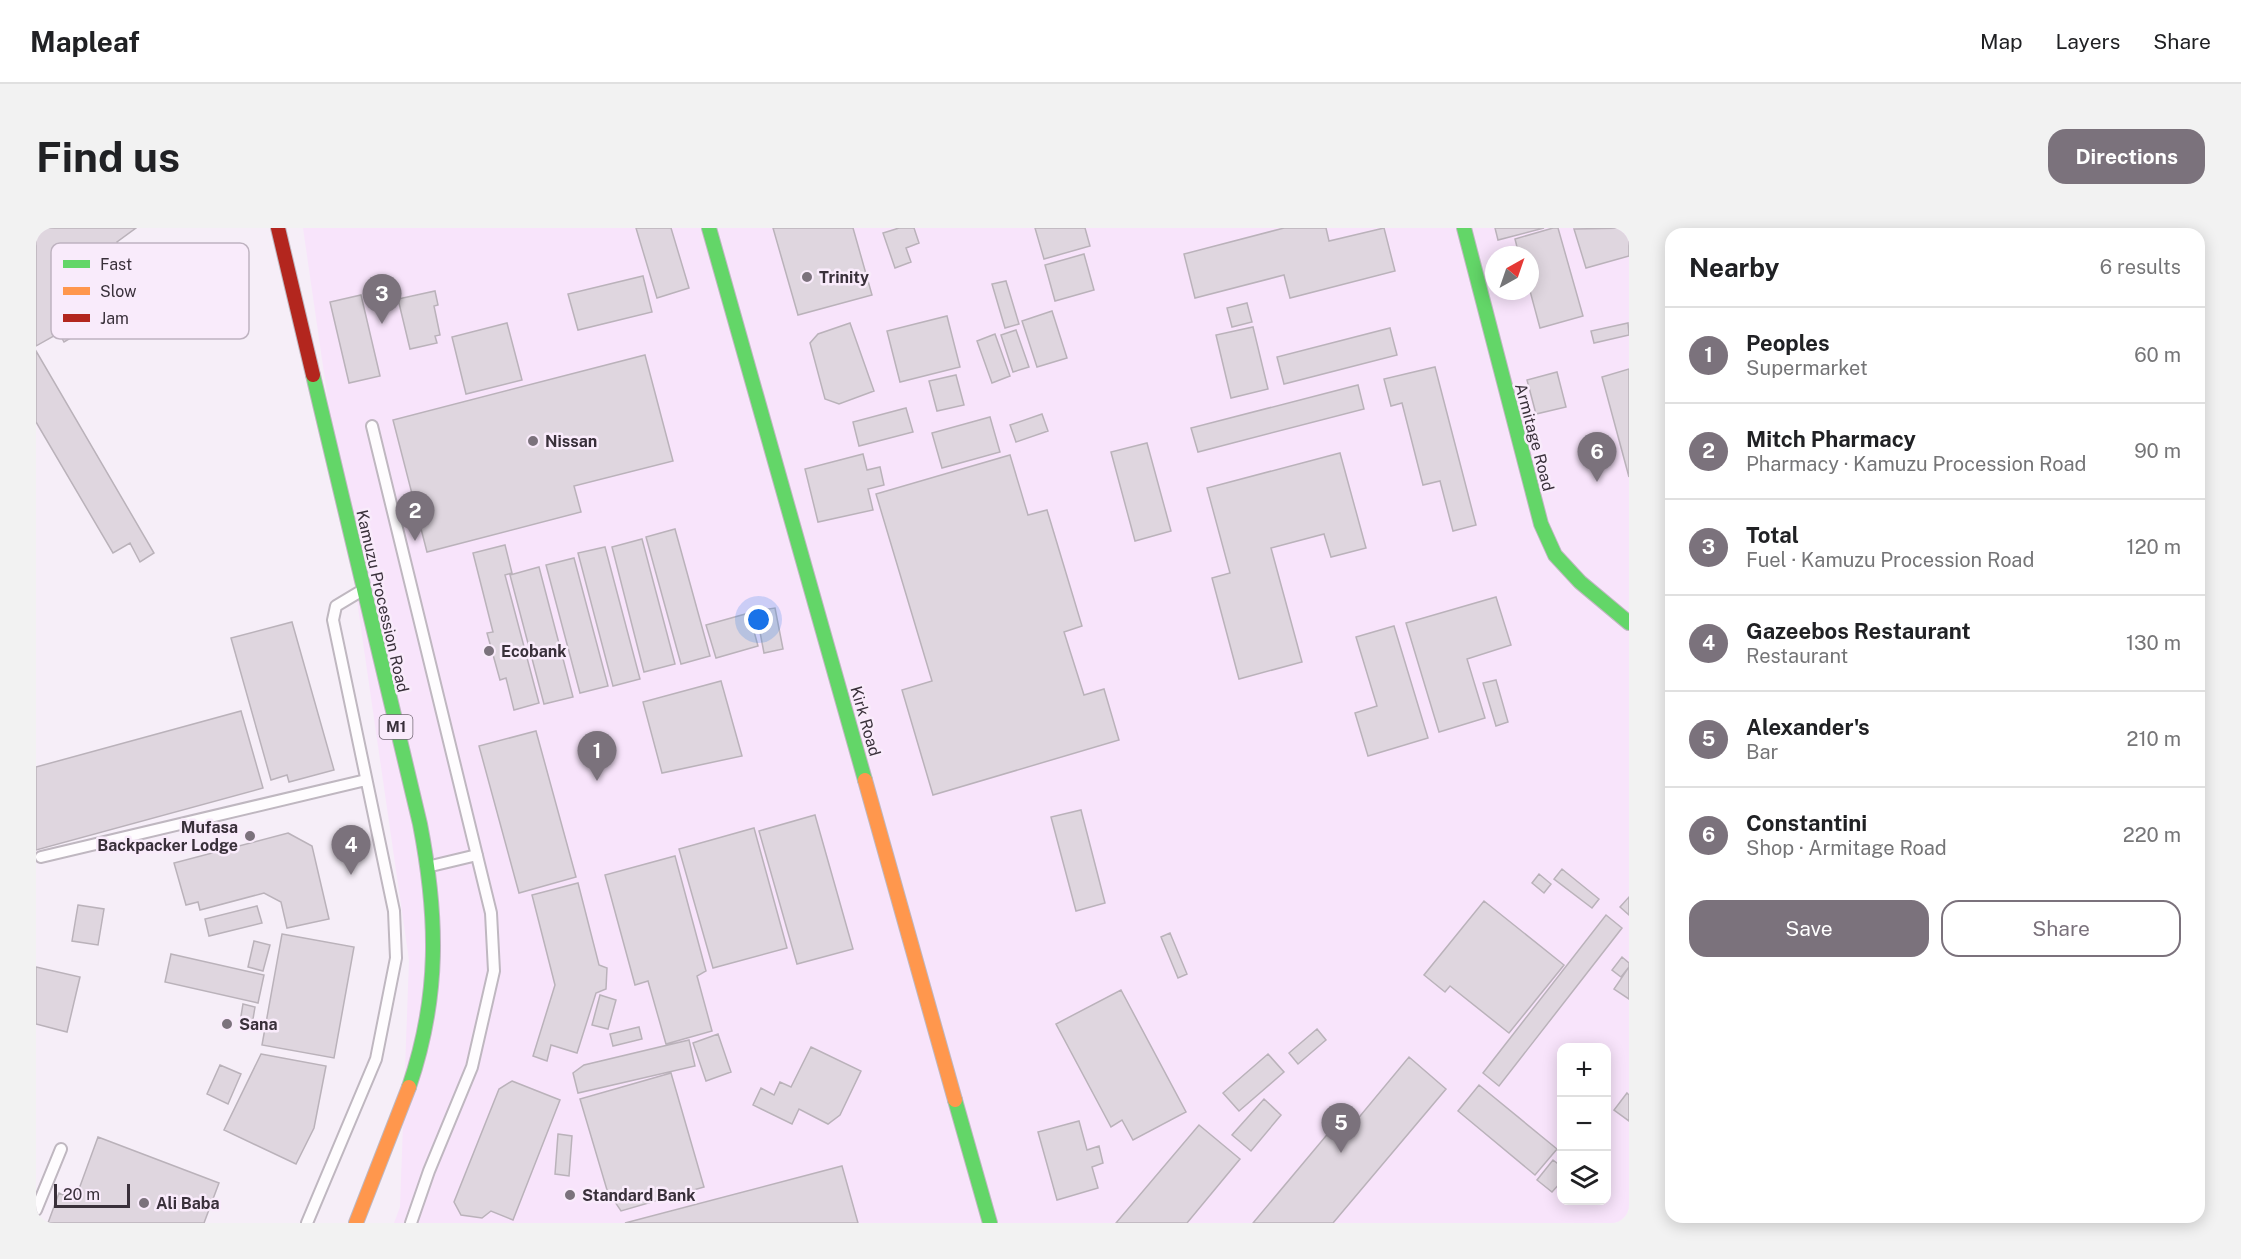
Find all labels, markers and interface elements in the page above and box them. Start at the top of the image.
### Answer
text: Mapleaf [30,25,140,58]
text: Map [1980,29,2023,54]
text: Layers [2056,29,2120,54]
text: Share [2153,29,2211,54]
button: Directions [2048,129,2205,184]
text: Find us [36,132,180,181]
legend [51,243,249,339]
north arrow [1485,246,1539,300]
text: Nearby [1689,252,1779,283]
text: Fast [100,255,132,274]
text: 6 results [2100,255,2181,279]
place label: Trinity [819,268,869,287]
marker: Trinity [800,270,814,284]
pin: 3 [362,274,402,324]
text: Slow [100,282,137,301]
text: Jam [100,309,129,328]
text: Peoples [1746,330,1830,356]
text: 1 [1704,343,1713,367]
text: 60 m [2134,343,2181,367]
text: Supermarket [1746,356,1868,380]
street label: Armitage Road [1511,381,1558,493]
text: Mitch Pharmacy [1746,426,1916,452]
place label: Nissan [545,432,597,451]
pin: 6 [1578,432,1616,482]
marker: Nissan [526,434,540,448]
text: 2 [1702,439,1715,463]
text: 90 m [2134,439,2181,463]
text: Pharmacy · Kamuzu Procession Road [1746,452,2086,476]
pin: 2 [396,492,434,541]
street label: Kamuzu Procession Road [352,508,413,694]
text: Total [1746,522,1799,548]
text: 3 [1702,535,1715,559]
text: 120 m [2127,535,2181,559]
text: Fuel · Kamuzu Procession Road [1746,548,2034,572]
your location [744,605,773,634]
text: Gazeebos Restaurant [1746,618,1971,644]
text: 4 [1702,631,1715,655]
text: 130 m [2126,631,2181,655]
place label: Ecobank [501,642,567,661]
marker: Ecobank [482,644,496,658]
text: Restaurant [1746,644,1848,668]
street label: Kirk Road [846,684,885,758]
text: Alexander's [1746,714,1870,740]
road number: M1 [380,715,412,739]
text: 5 [1702,727,1715,751]
text: 210 m [2127,727,2181,751]
pin: 1 [578,732,616,781]
text: Bar [1746,740,1778,764]
text: Constantini [1746,810,1867,836]
place label: Mufasa Backpacker Lodge [97,818,238,855]
text: 6 [1702,823,1715,847]
text: 220 m [2123,823,2181,847]
pin: 4 [332,826,370,875]
marker: Mufasa Backpacker Lodge [243,829,257,843]
text: Shop · Armitage Road [1746,836,1947,860]
button: Save [1689,900,1929,957]
button: Share [1941,900,2181,957]
place label: Sana [239,1015,278,1034]
marker: Sana [220,1017,234,1031]
map controls [1557,1043,1611,1205]
button: + [1557,1043,1611,1097]
button: − [1557,1097,1611,1151]
pin: 5 [1322,1104,1360,1153]
button: layers [1557,1151,1611,1205]
scale bar [54,1181,130,1208]
text: 20 m [63,1185,100,1204]
place label: Standard Bank [582,1186,696,1205]
marker: Standard Bank [563,1188,577,1202]
place label: Ali Baba [156,1194,219,1213]
marker: Ali Baba [137,1196,151,1210]

